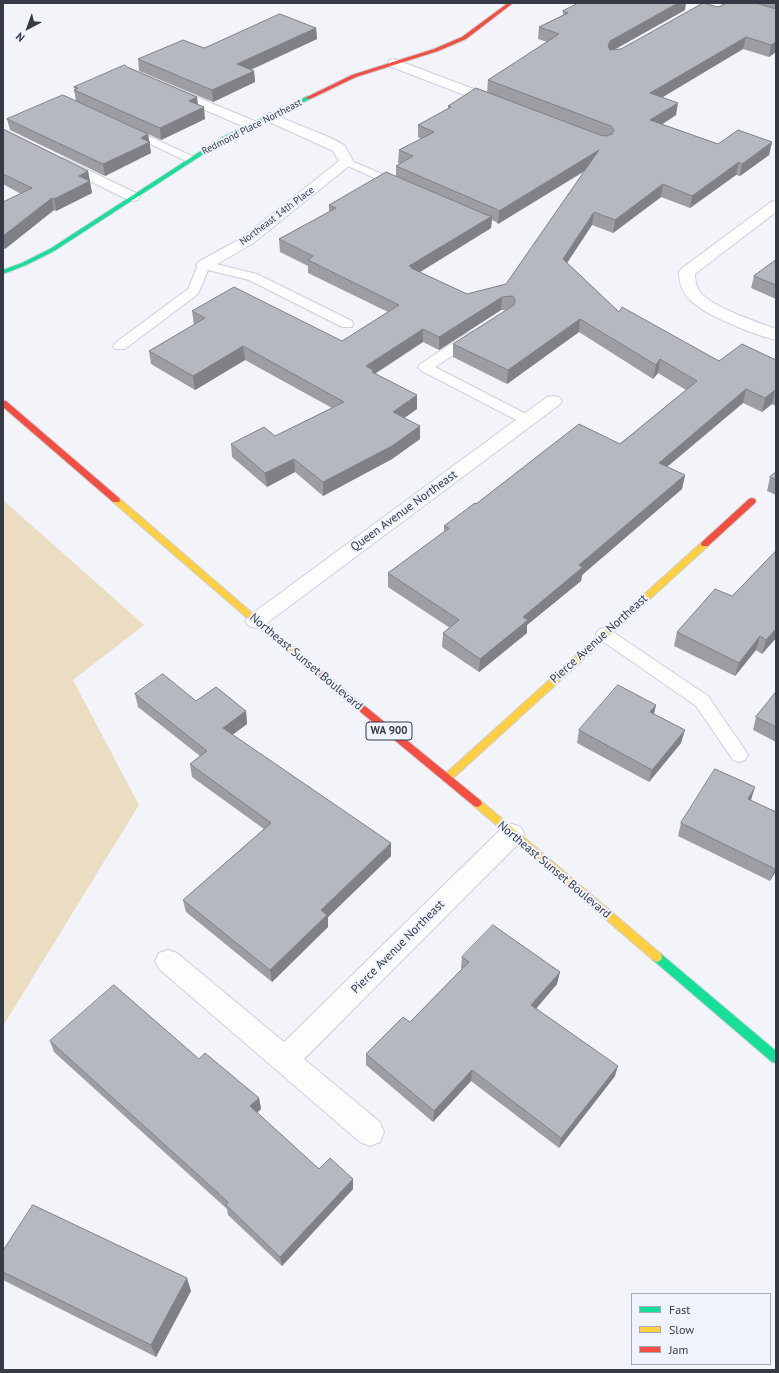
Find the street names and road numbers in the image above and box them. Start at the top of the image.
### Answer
street label: Redmond Place Northeast [200,97,304,157]
street label: Northeast 14th Place [237,184,317,248]
street label: Queen Avenue Northeast [348,468,460,554]
street label: Pierce Avenue Northeast [547,592,651,686]
street label: Northeast Sunset Boulevard [246,610,366,714]
road number: WA 900 [366,722,412,740]
street label: Northeast Sunset Boulevard [494,818,614,922]
street label: Pierce Avenue Northeast [348,897,448,997]

